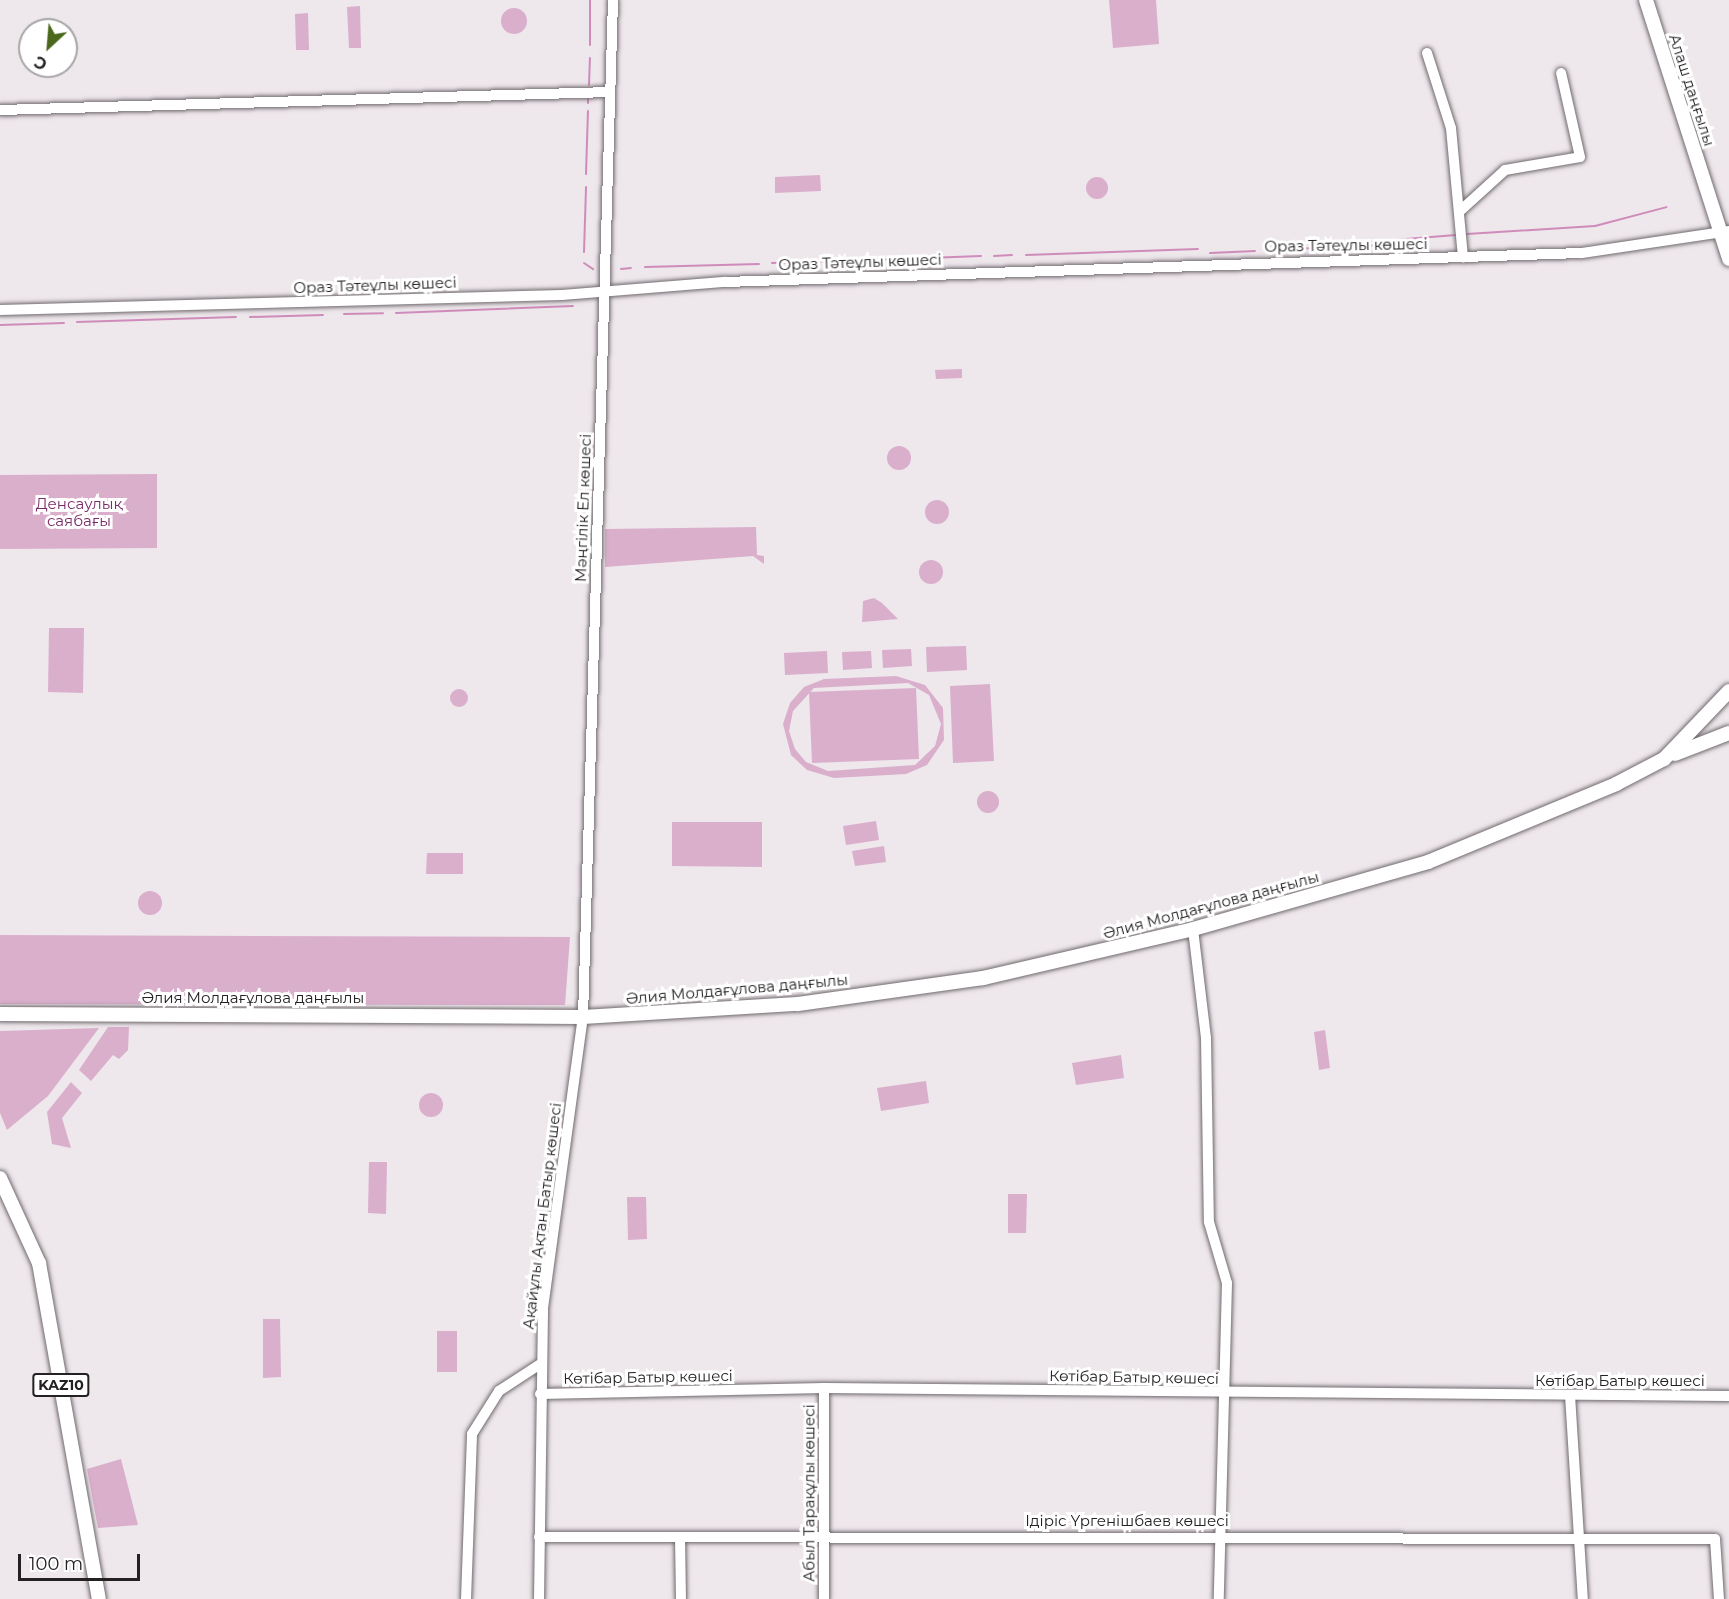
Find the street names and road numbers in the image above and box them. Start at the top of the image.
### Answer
street label: Алаш даңғылы [1665,32,1719,148]
street label: Ораз Тәтеұлы көшесі [1264,235,1428,255]
street label: Ораз Тәтеұлы көшесі [778,250,942,274]
street label: Ораз Тәтеұлы көшесі [293,273,457,297]
street label: Мәңгілік Ел көшесі [571,434,595,582]
street label: Әлия Молдағұлова даңғылы [1101,867,1321,943]
street label: Әлия Молдағұлова даңғылы [625,970,849,1008]
street label: Әлия Молдағұлова даңғылы [142,989,364,1007]
street label: Ақайұлы Ақтан Батыр көшесі [519,1102,565,1330]
street label: Көтібар Батыр көшесі [563,1367,733,1387]
street label: Көтібар Батыр көшесі [1049,1367,1219,1387]
street label: Көтібар Батыр көшесі [1535,1372,1705,1390]
road number: KAZ10 [31,1374,91,1396]
street label: Абыл Тарақұлы көшесі [800,1404,818,1582]
street label: Ідіріс Үргенішбаев көшесі [1025,1512,1229,1530]

